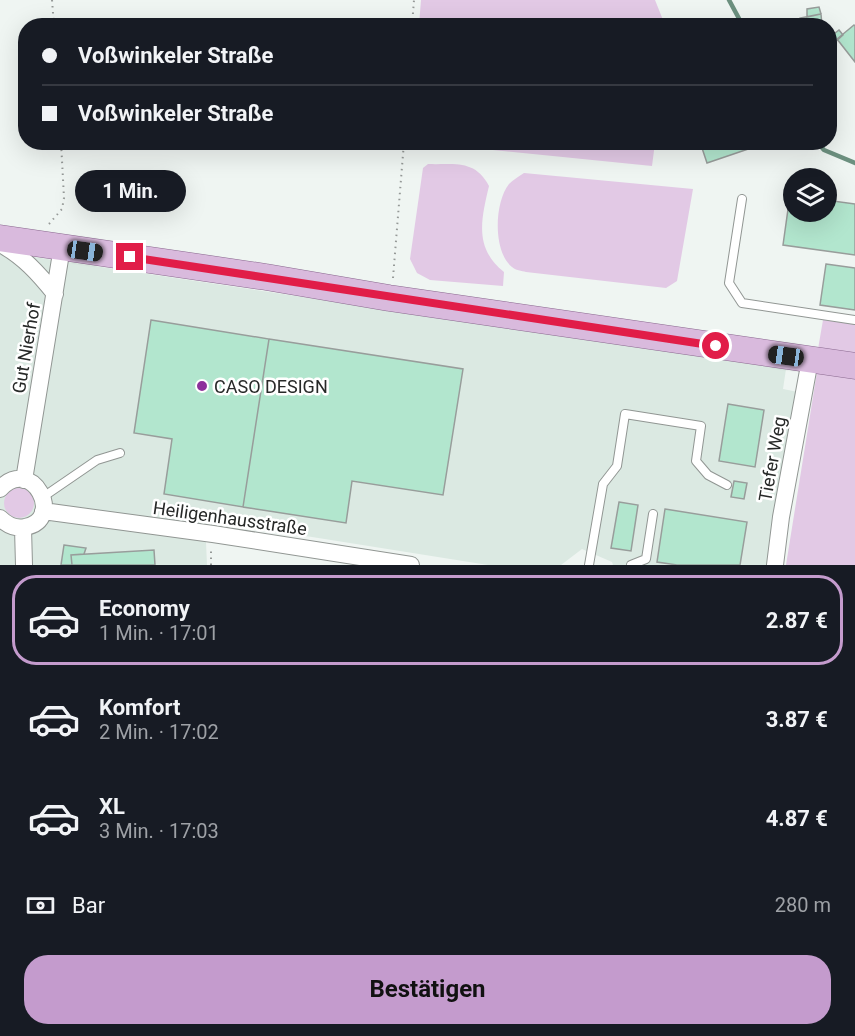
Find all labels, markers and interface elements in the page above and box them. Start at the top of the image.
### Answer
text: Voßwinkeler Straße [78,43,273,68]
text: Voßwinkeler Straße [78,101,273,126]
map controls [783,168,837,222]
button: layers [783,168,837,222]
callout: 1 Min. [74,170,186,212]
text: 1 Min. [102,179,159,203]
car [66,240,104,262]
route end [116,243,143,270]
street label: Gut Nierhof [8,300,44,395]
route start [702,332,729,359]
car [767,345,805,367]
place label: CASO DESIGN [214,376,328,397]
marker: CASO DESIGN [195,379,209,393]
street label: Tiefer Weg [754,415,790,503]
street label: Heiligenhausstraße [152,497,308,539]
icon: car [27,593,81,647]
text: Economy [99,596,190,621]
text: 2.87 € [766,608,828,633]
text: 1 Min. · 17:01 [99,621,219,645]
icon: car [27,692,81,746]
text: Komfort [99,695,181,720]
text: 3.87 € [766,707,828,732]
text: 2 Min. · 17:02 [99,720,219,744]
icon: car [27,791,81,845]
text: XL [99,794,125,819]
text: 4.87 € [766,806,828,831]
text: 3 Min. · 17:03 [99,819,219,843]
icon: cash [24,889,57,922]
text: Bar [72,893,105,918]
text: 280 m [775,893,831,917]
button: Bestätigen [24,955,831,1024]

